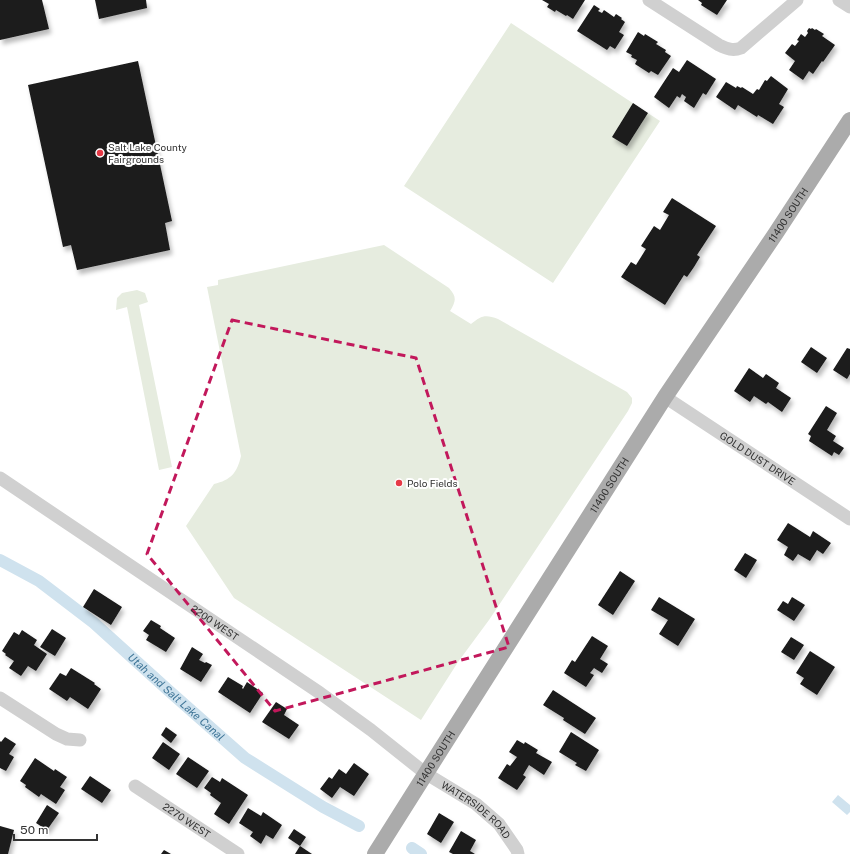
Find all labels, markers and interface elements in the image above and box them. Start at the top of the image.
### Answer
place label: Salt Lake County Fairgrounds [108,141,188,165]
marker: Salt Lake County Fairgrounds [95,148,105,158]
street label: 11400 SOUTH [765,185,810,245]
street label: GOLD DUST DRIVE [718,429,798,487]
street label: 11400 SOUTH [587,455,631,515]
place label: Polo Fields [407,477,458,489]
marker: Polo Fields [394,478,404,488]
street label: 2200 WEST [189,602,241,643]
water label: Utah and Salt Lake Canal [126,651,227,743]
street label: 11400 SOUTH [413,728,457,788]
street label: WATERSIDE ROAD [439,778,513,841]
street label: 2270 WEST [161,800,213,840]
scale bar [14,816,97,842]
text: 50 m [20,823,48,837]

